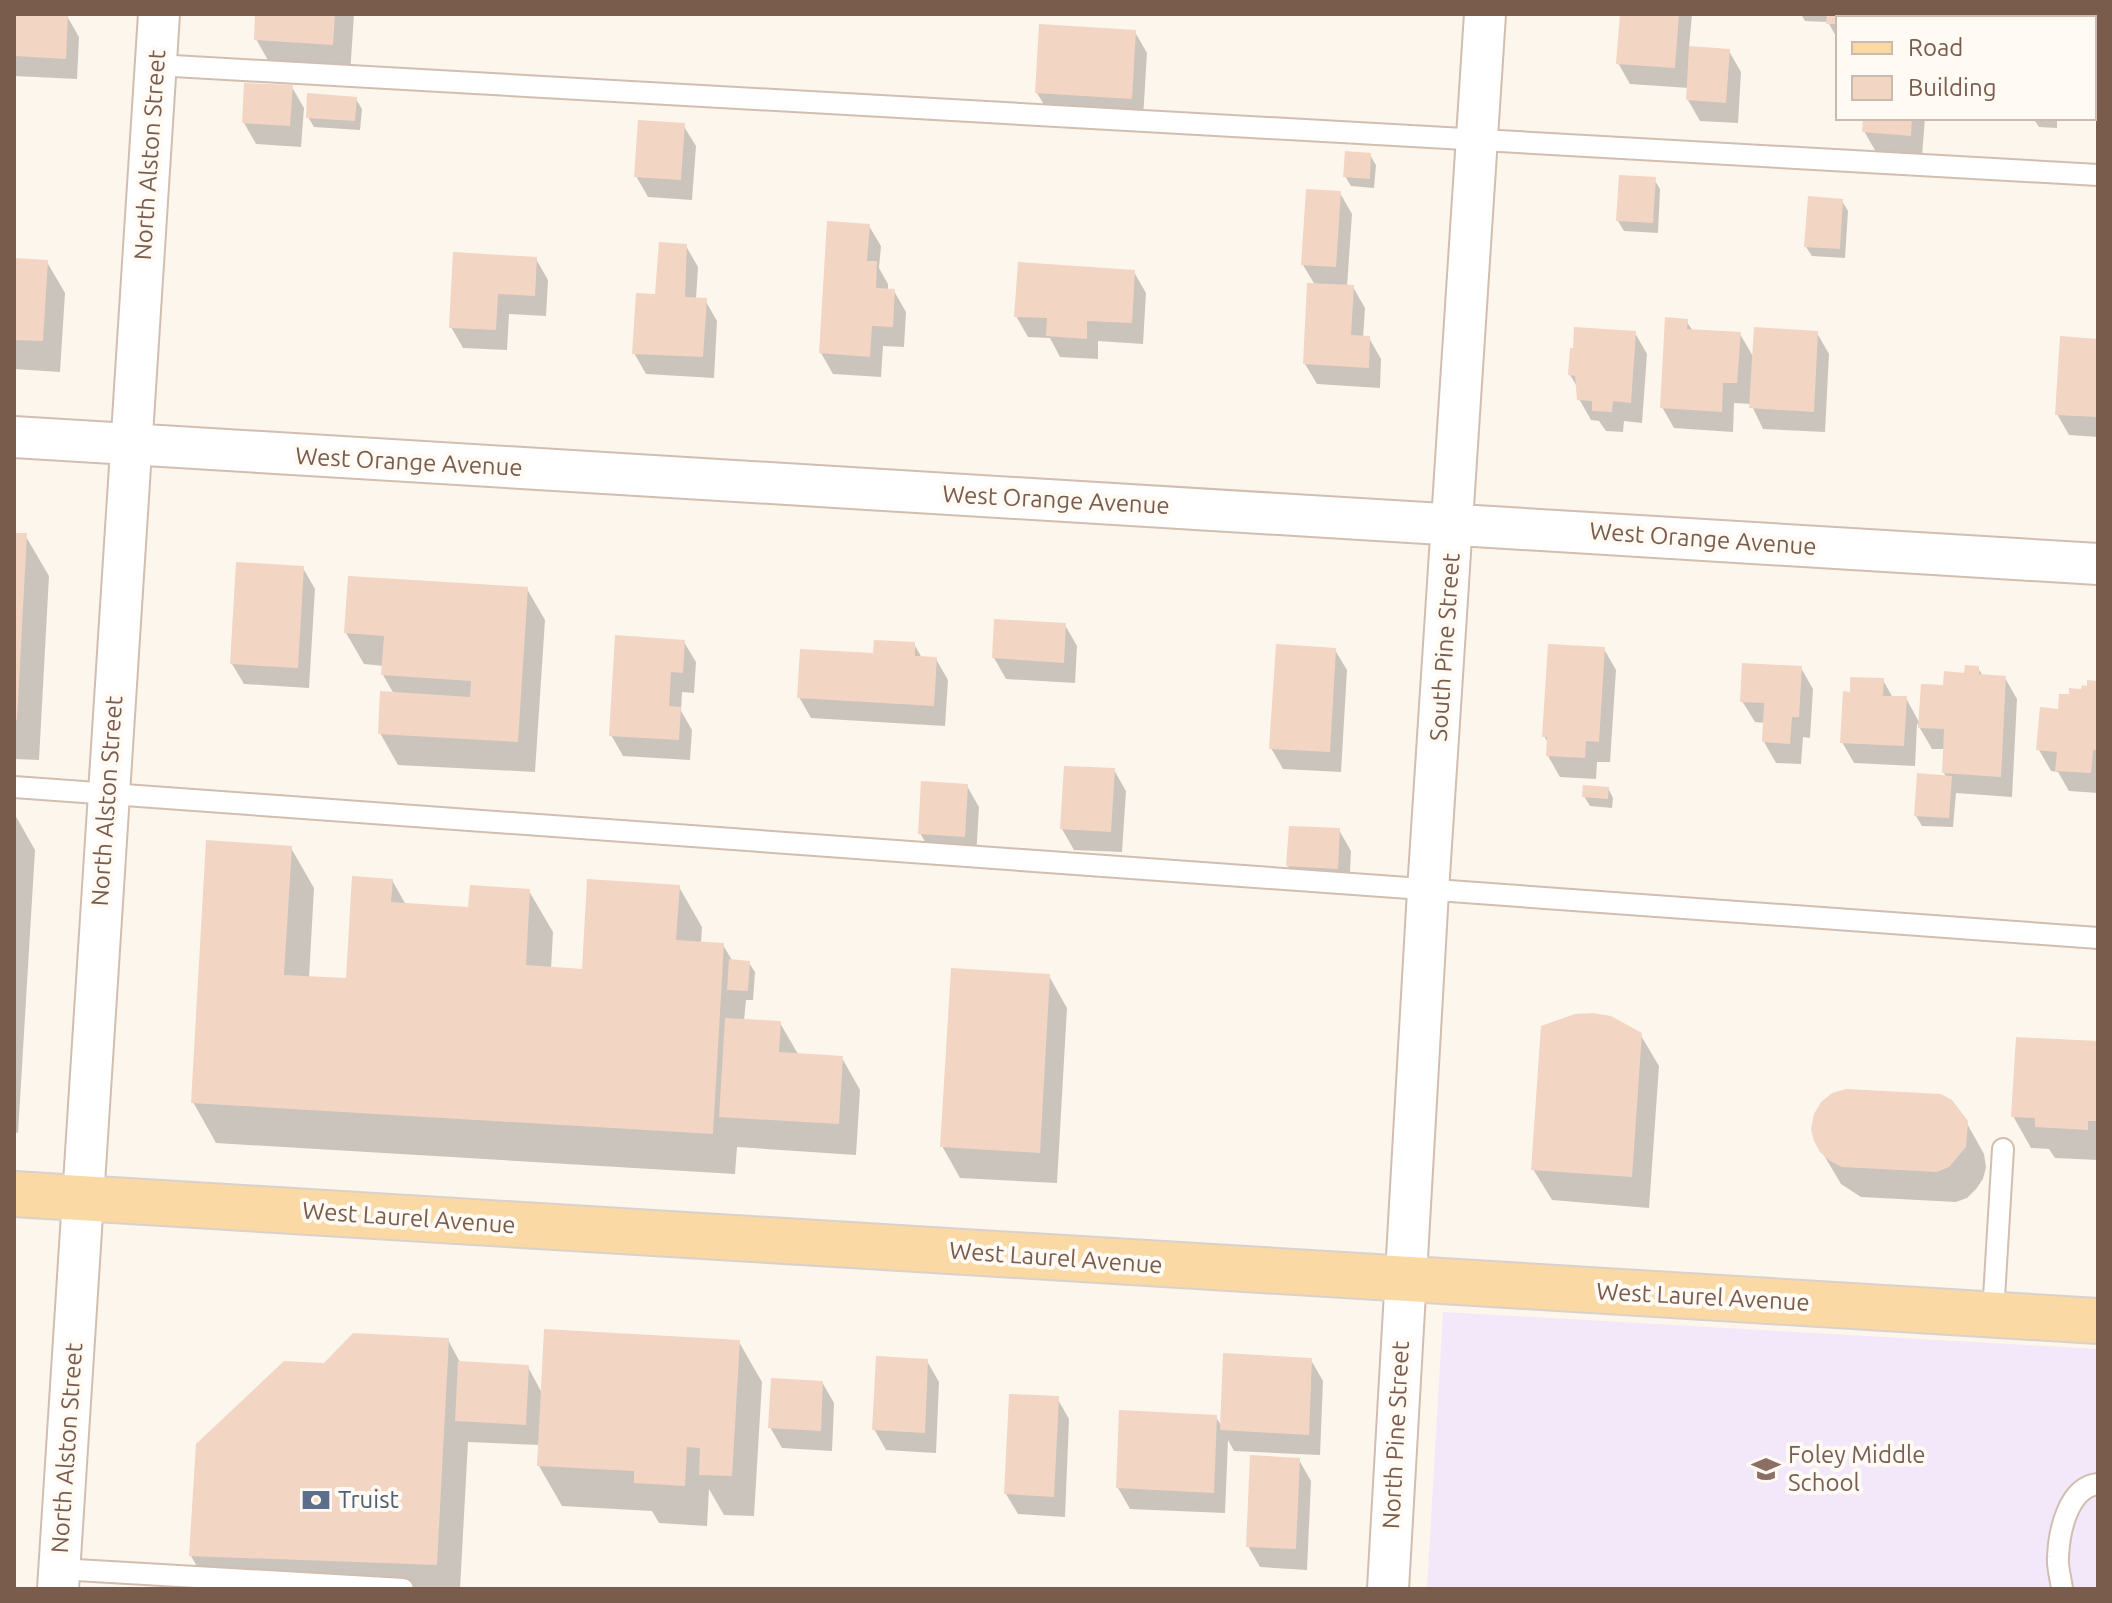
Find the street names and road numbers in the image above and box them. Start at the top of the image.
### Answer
street label: North Alston Street [129,48,170,261]
street label: West Orange Avenue [295,442,523,481]
street label: West Orange Avenue [942,480,1170,519]
street label: West Orange Avenue [1589,517,1817,560]
street label: South Pine Street [1424,551,1465,742]
street label: North Alston Street [86,694,127,907]
street label: West Laurel Avenue [302,1197,517,1238]
street label: West Laurel Avenue [949,1237,1164,1278]
street label: West Laurel Avenue [1596,1277,1810,1316]
street label: North Pine Street [1377,1340,1414,1530]
street label: North Alston Street [46,1341,87,1554]

